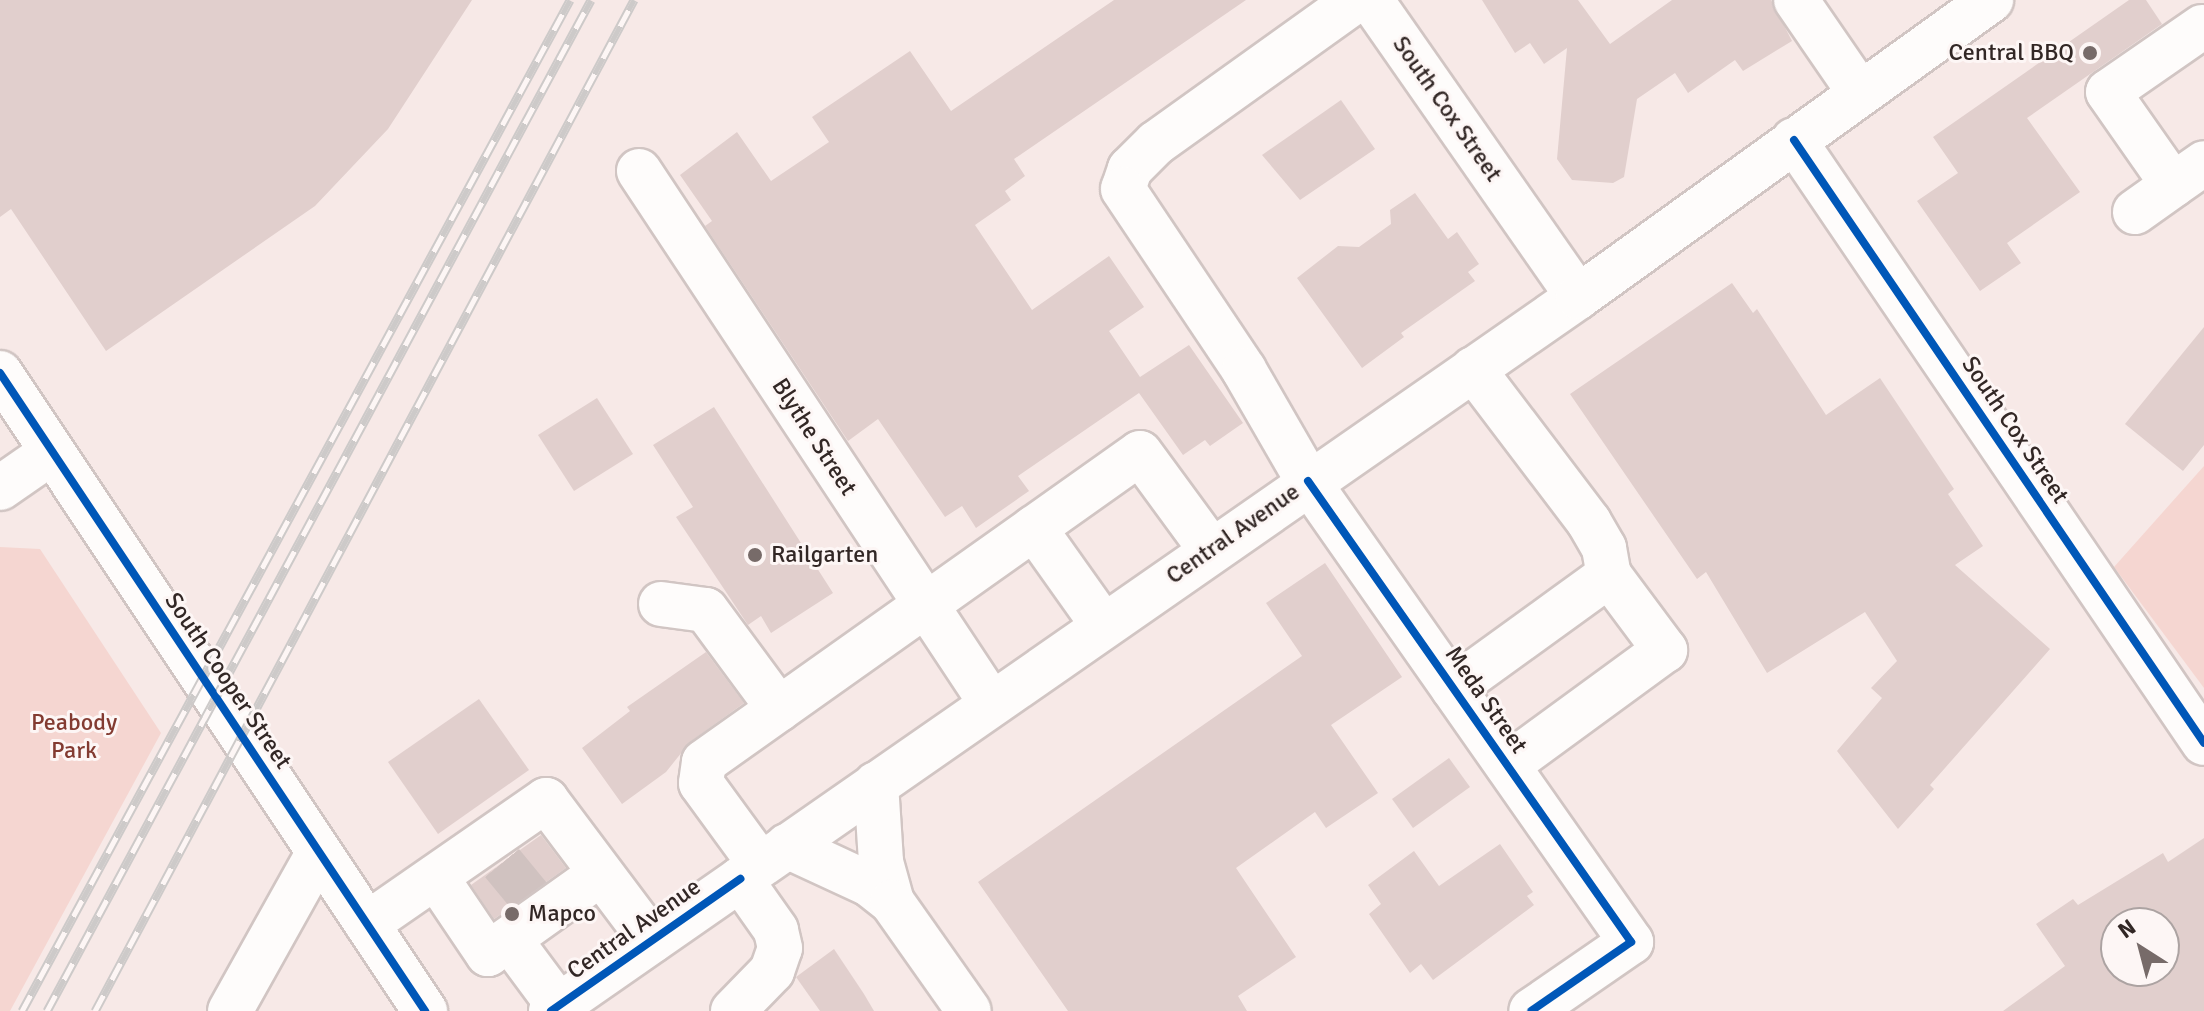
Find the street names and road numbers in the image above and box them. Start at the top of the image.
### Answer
street label: South Cox Street [1386,31,1508,187]
street label: South Cox Street [1955,351,2075,509]
street label: Blythe Street [765,373,863,501]
street label: Central Avenue [1161,477,1305,591]
street label: South Cooper Street [158,587,298,775]
street label: Meda Street [1439,641,1533,759]
street label: Central Avenue [562,872,706,986]

